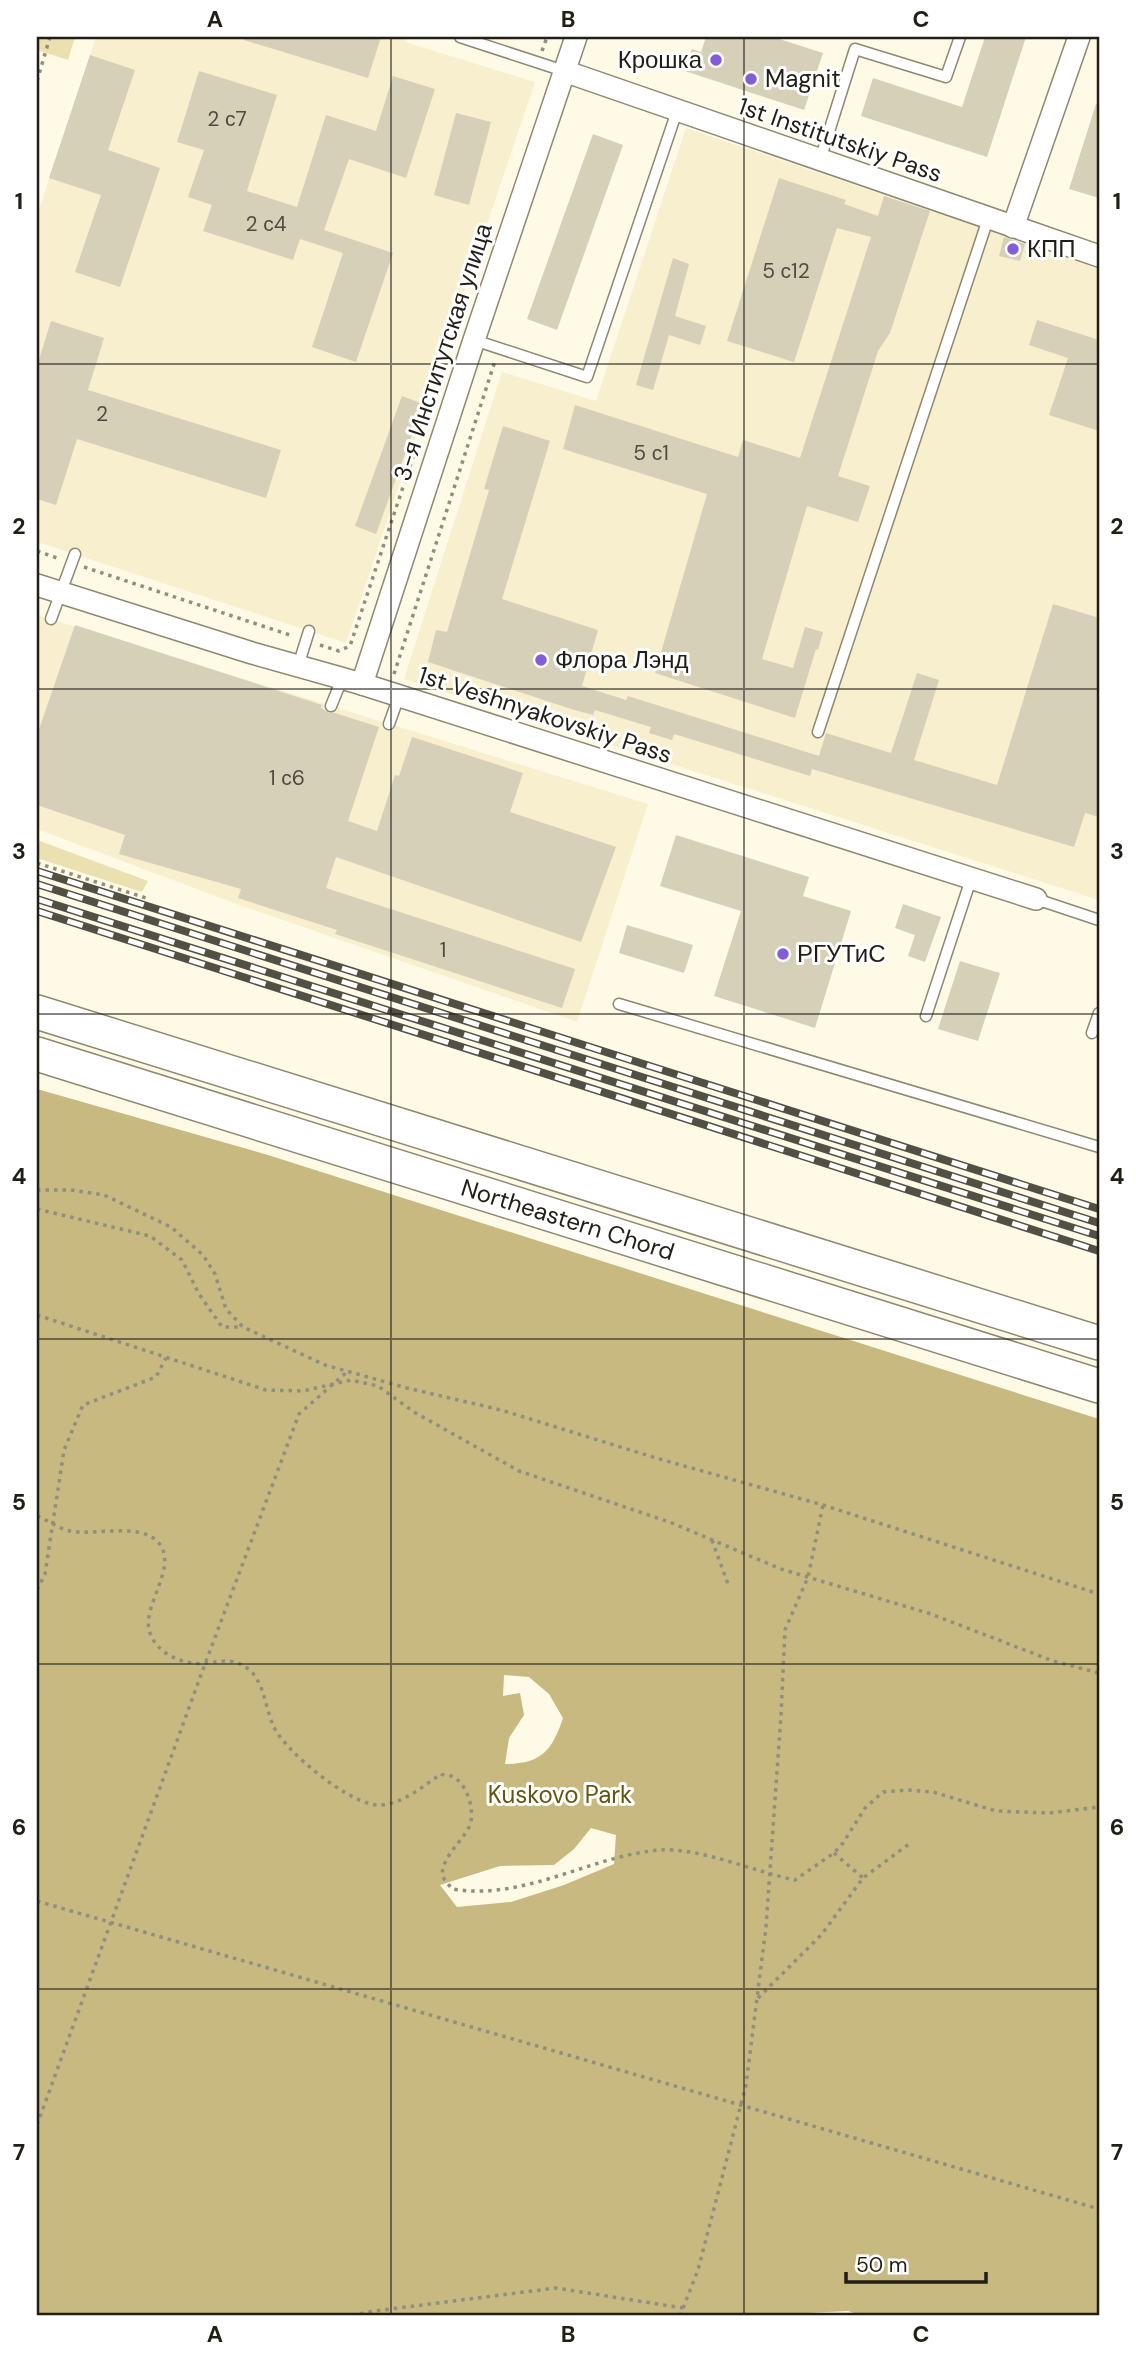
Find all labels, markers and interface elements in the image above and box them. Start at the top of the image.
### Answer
text: A [207,4,223,34]
text: B [561,4,575,34]
text: C [913,4,929,34]
place label: Крошка [618,44,703,75]
marker: Крошка [708,52,724,68]
place label: Magnit [765,63,841,94]
marker: Magnit [743,71,759,87]
street label: 1st Institutskiy Pass [734,90,946,189]
house number: 2 с7 [207,105,247,133]
text: 1 [15,186,23,216]
text: 1 [1113,186,1121,216]
house number: 2 с4 [246,210,287,238]
street label: 3-я Институтская улица [386,218,499,485]
place label: КПП [1027,233,1075,264]
marker: КПП [1005,241,1021,257]
house number: 5 с12 [762,257,810,285]
house number: 2 [96,400,108,428]
house number: 5 с1 [633,439,669,467]
text: 2 [12,511,26,541]
text: 2 [1110,511,1124,541]
place label: Флора Лэнд [555,644,688,675]
marker: Флора Лэнд [533,652,549,668]
street label: 1st Veshnyakovskiy Pass [414,659,676,770]
house number: 1 с6 [269,764,305,792]
text: 3 [12,836,26,866]
text: 3 [1110,836,1124,866]
house number: 1 [440,936,446,964]
place label: РГУТиС [797,938,886,969]
marker: РГУТиС [775,946,791,962]
text: 4 [12,1161,27,1191]
text: 4 [1110,1161,1125,1191]
street label: Northeastern Chord [457,1172,678,1267]
text: 5 [12,1487,26,1517]
text: 5 [1110,1487,1124,1517]
park label: Kuskovo Park [488,1779,632,1810]
text: 6 [12,1812,26,1842]
text: 6 [1110,1812,1124,1842]
text: 7 [13,2137,25,2167]
text: 7 [1111,2137,1123,2167]
scale bar [846,2241,986,2285]
text: 50 m [856,2251,907,2279]
text: A [207,2319,223,2349]
text: B [561,2319,575,2349]
text: C [913,2319,929,2349]

